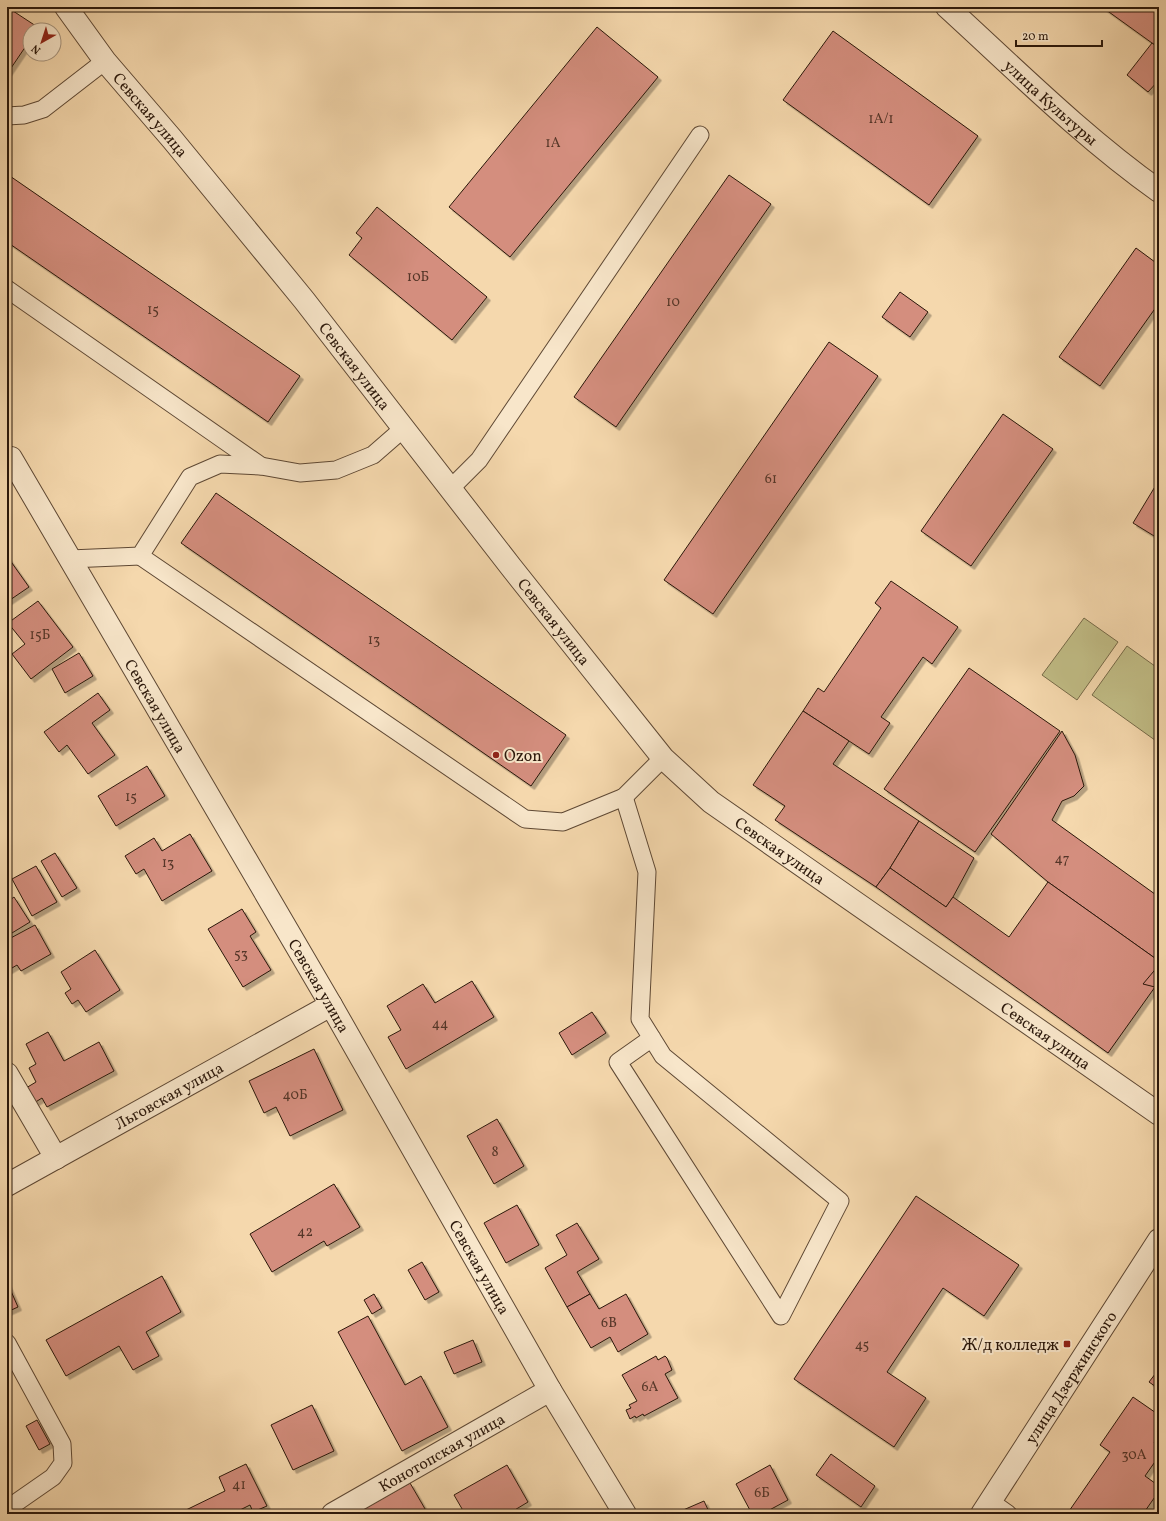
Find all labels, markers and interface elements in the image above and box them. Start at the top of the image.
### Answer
north arrow [22,22,62,62]
scale bar [1016,22,1102,48]
text: 20 m [1022,29,1049,45]
text: N [29,40,44,57]
street label: улица Культуры [998,56,1101,152]
street label: Севская улица [107,69,192,163]
house number: 1А/1 [868,110,894,129]
house number: 1А [545,134,561,153]
house number: 10Б [407,268,429,287]
house number: 10 [666,293,680,312]
house number: 15 [147,301,159,320]
street label: Севская улица [312,319,395,416]
house number: 61 [765,470,777,489]
street label: Севская улица [511,575,594,671]
house number: 15Б [30,626,50,645]
house number: 13 [368,631,380,650]
street label: Севская улица [118,656,190,758]
place label: Ozon [504,746,542,768]
marker: Ozon [491,750,501,760]
house number: 15 [125,788,137,807]
street label: Севская улица [729,813,829,891]
house number: 47 [1054,850,1070,869]
house number: 13 [162,854,174,873]
street label: Севская улица [282,935,354,1038]
house number: 53 [234,945,248,964]
street label: Севская улица [995,998,1095,1076]
house number: 44 [432,1015,448,1034]
street label: Льговская улица [111,1058,228,1136]
house number: 40Б [282,1086,308,1105]
house number: 8 [491,1143,499,1162]
street label: Севская улица [443,1217,514,1319]
house number: 42 [297,1223,313,1242]
street label: улица Дзержинского [1021,1307,1123,1449]
house number: 6В [601,1314,617,1333]
place label: Ж/д колледж [962,1335,1059,1357]
house number: 45 [855,1336,869,1355]
marker: Ж/д колледж [1062,1339,1072,1349]
house number: 6А [642,1378,659,1397]
street label: Конотопская улица [375,1409,510,1499]
house number: 30А [1121,1446,1147,1465]
house number: 41 [232,1476,246,1495]
house number: 6Б [754,1484,770,1503]

